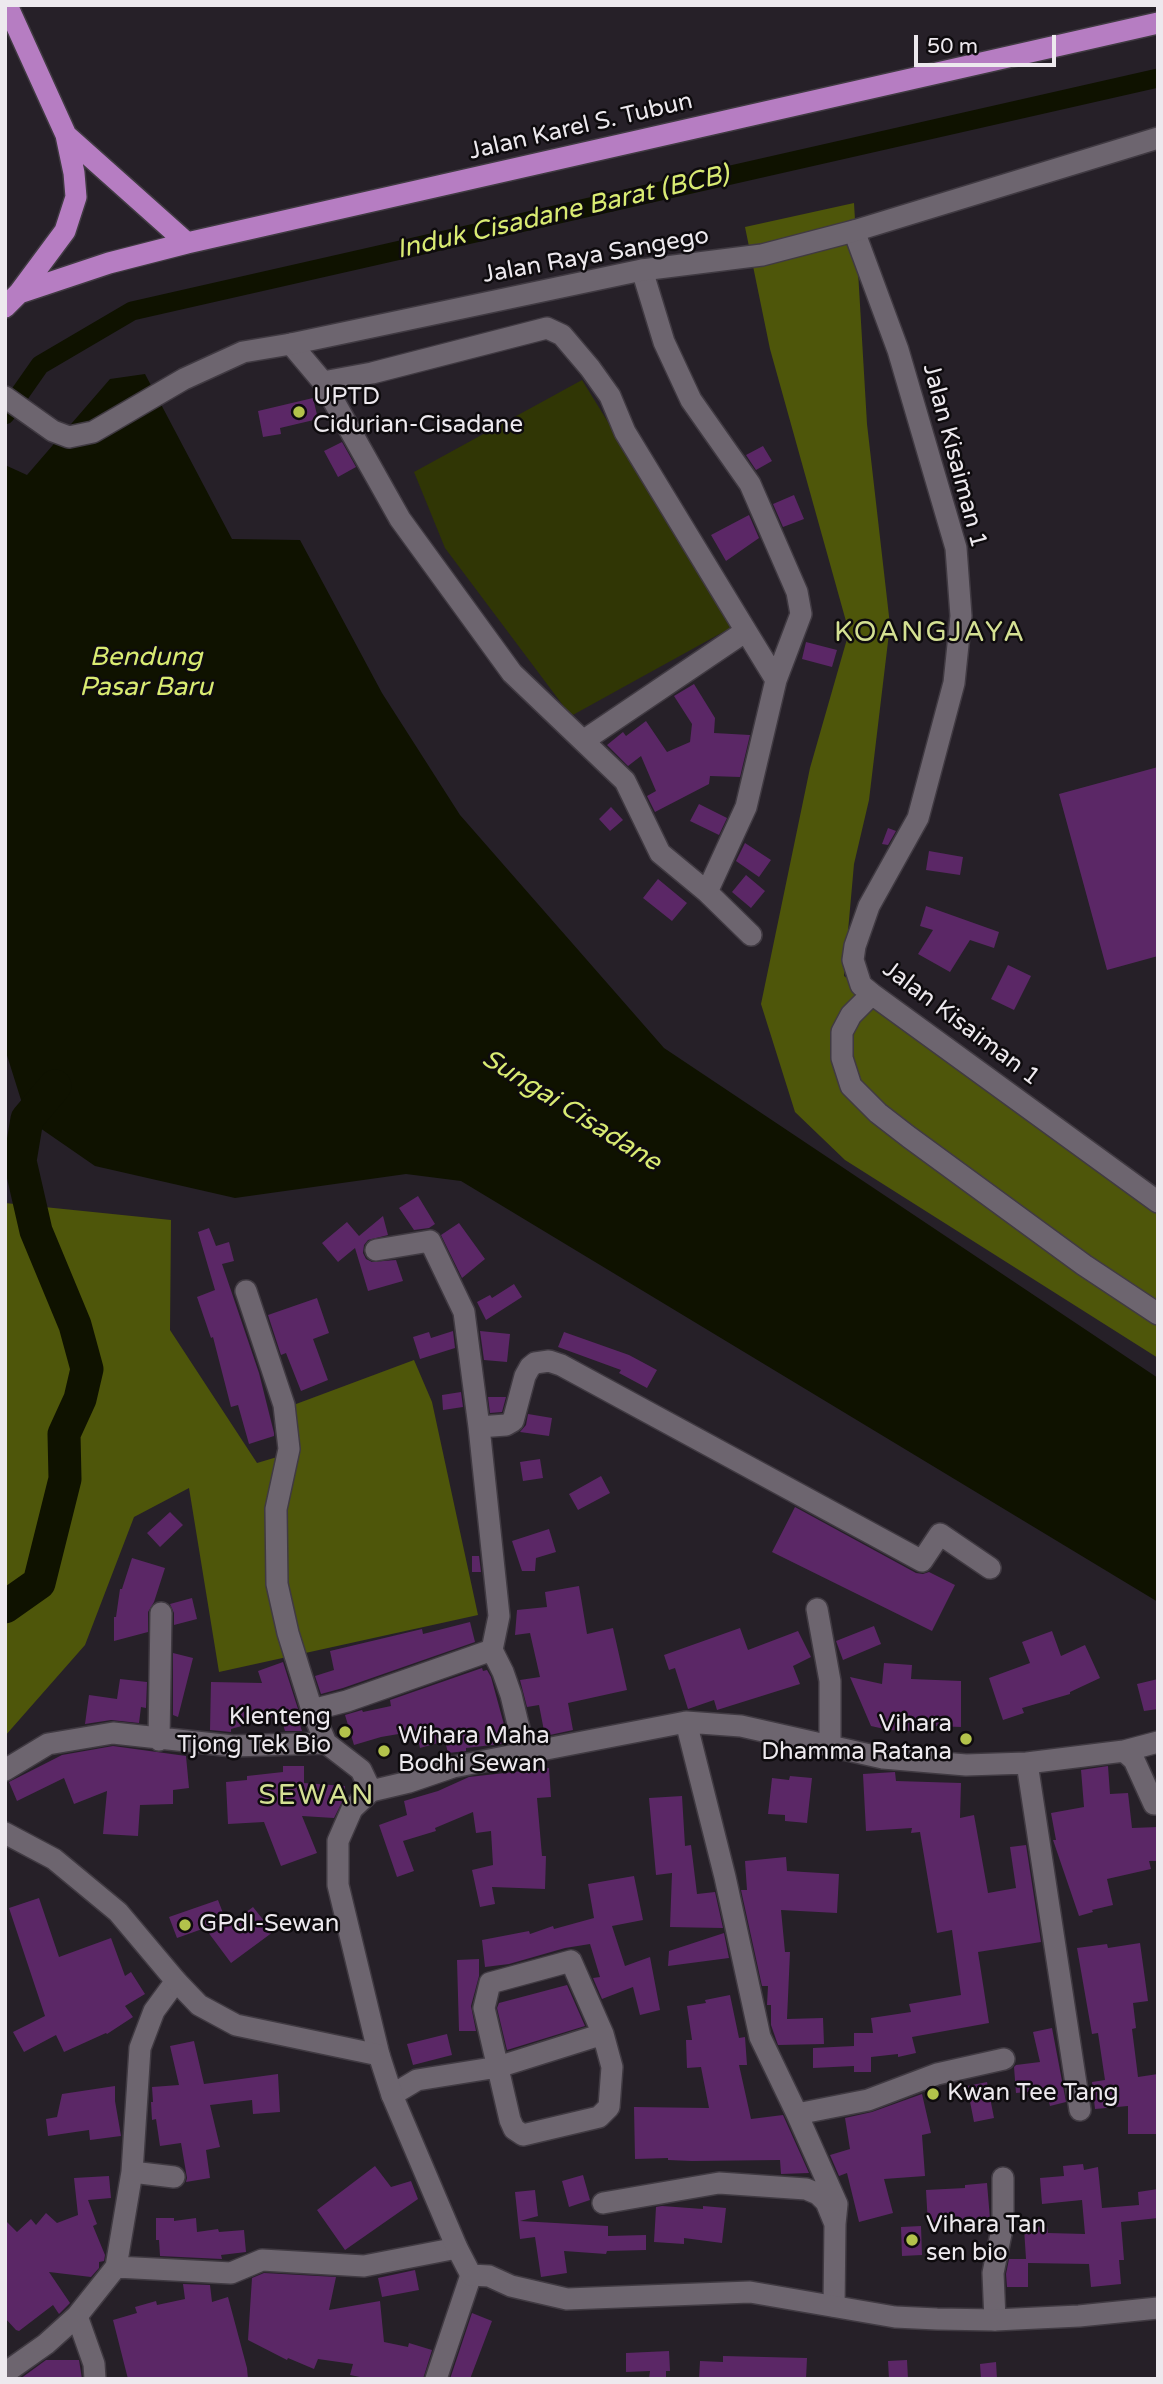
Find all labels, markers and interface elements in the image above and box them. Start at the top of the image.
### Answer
scale bar [918,21,1060,65]
text: 50 m [927,34,978,59]
street label: Jalan Karel S. Tubun [466,87,696,167]
water label: Induk Cisadane Barat (BCB) [394,160,732,266]
street label: Jalan Raya Sangego [481,222,711,290]
street label: Jalan Kisaiman 1 [916,361,992,551]
place label: UPTD Cidurian-Cisadane [313,384,523,440]
marker: UPTD Cidurian-Cisadane [291,404,307,420]
district label: KOANGJAYA [835,617,1025,651]
water label: Bendung Pasar Baru [79,642,213,704]
street label: Jalan Kisaiman 1 [877,955,1045,1093]
water label: Sungai Cisadane [476,1043,666,1179]
place label: Klenteng Tjong Tek Bio [177,1704,331,1760]
place label: Vihara Dhamma Ratana [761,1711,952,1767]
place label: Wihara Maha Bodhi Sewan [398,1723,550,1779]
marker: Klenteng Tjong Tek Bio [337,1724,353,1740]
marker: Vihara Dhamma Ratana [958,1731,974,1747]
marker: Wihara Maha Bodhi Sewan [376,1743,392,1759]
district label: SEWAN [259,1780,375,1814]
place label: GPdI-Sewan [199,1911,339,1939]
marker: GPdI-Sewan [177,1917,193,1933]
place label: Kwan Tee Tang [947,2080,1119,2108]
marker: Kwan Tee Tang [925,2086,941,2102]
place label: Vihara Tan sen bio [926,2212,1046,2268]
marker: Vihara Tan sen bio [904,2232,920,2248]

